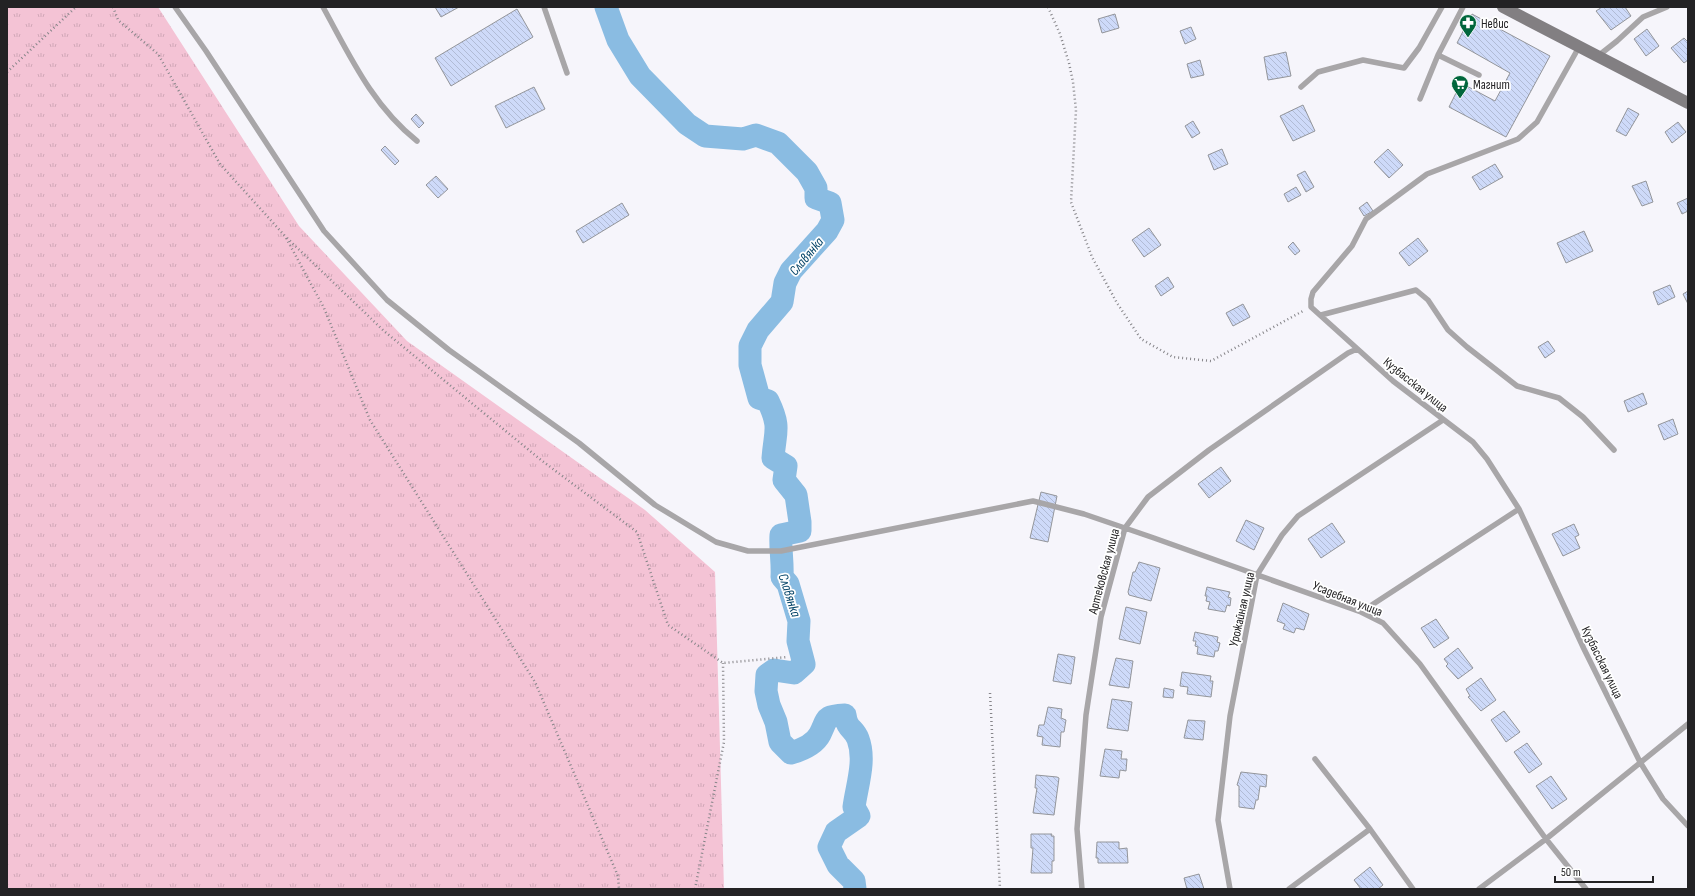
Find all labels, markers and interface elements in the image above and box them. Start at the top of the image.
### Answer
pharmacy icon: Невис [1458,13,1478,38]
place label: Невис [1481,16,1509,32]
supermarket icon: Магнит [1450,74,1470,99]
place label: Магнит [1473,77,1510,93]
water label: Славянка [786,233,827,279]
street label: Кузбасская улица [1380,354,1451,416]
street label: Артековская улица [1085,527,1123,617]
street label: Урожайная улица [1226,570,1258,648]
water label: Славянка [775,571,805,619]
street label: Усадебная улица [1310,578,1385,620]
street label: Кузбасская улица [1578,624,1626,701]
scale bar [1555,858,1653,884]
text: 50 m [1561,865,1581,880]

